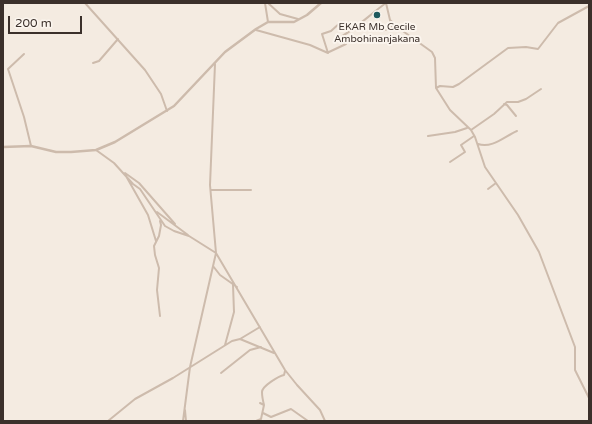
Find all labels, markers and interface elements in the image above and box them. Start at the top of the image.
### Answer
scale bar [10,8,84,34]
marker: EKAR Mb Cecile Ambohinanjakana [372,10,382,20]
text: 200 m [15,16,52,30]
place label: EKAR Mb Cecile Ambohinanjakana [334,21,420,44]

